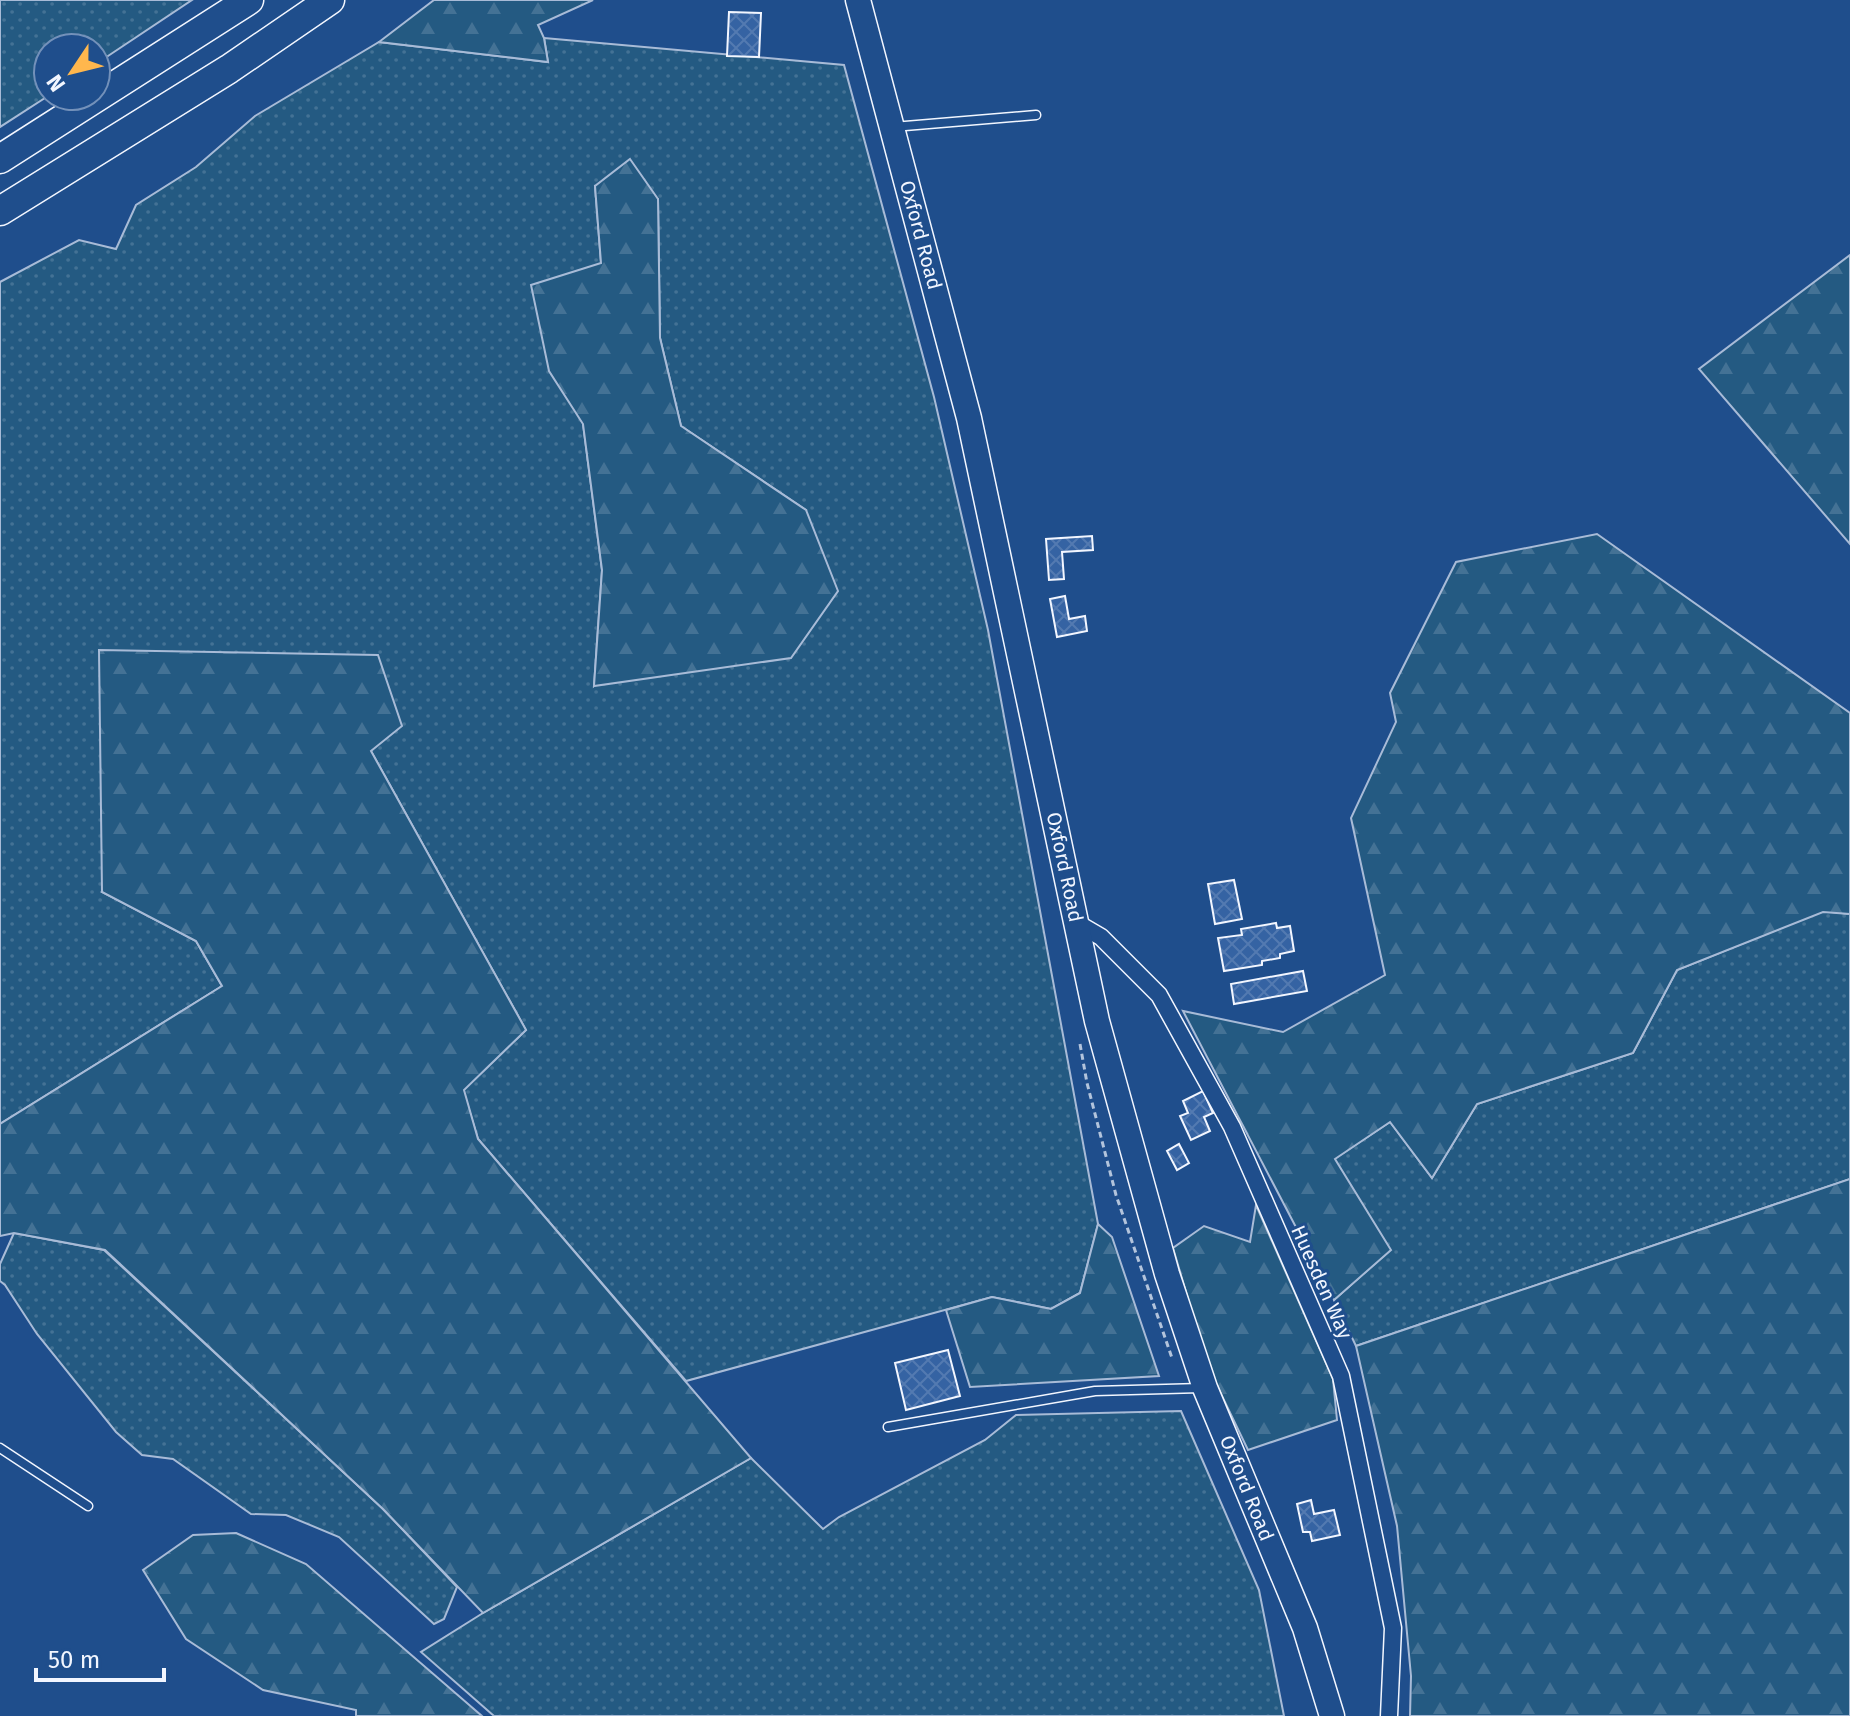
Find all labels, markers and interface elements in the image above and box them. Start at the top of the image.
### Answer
north arrow [32,32,112,112]
text: N [41,69,71,97]
street label: Oxford Road [895,178,947,292]
street label: Oxford Road [1042,810,1088,924]
street label: Huesden Way [1286,1222,1358,1343]
street label: Oxford Road [1215,1432,1279,1544]
scale bar [36,1632,164,1682]
text: 50 m [48,1646,100,1674]

